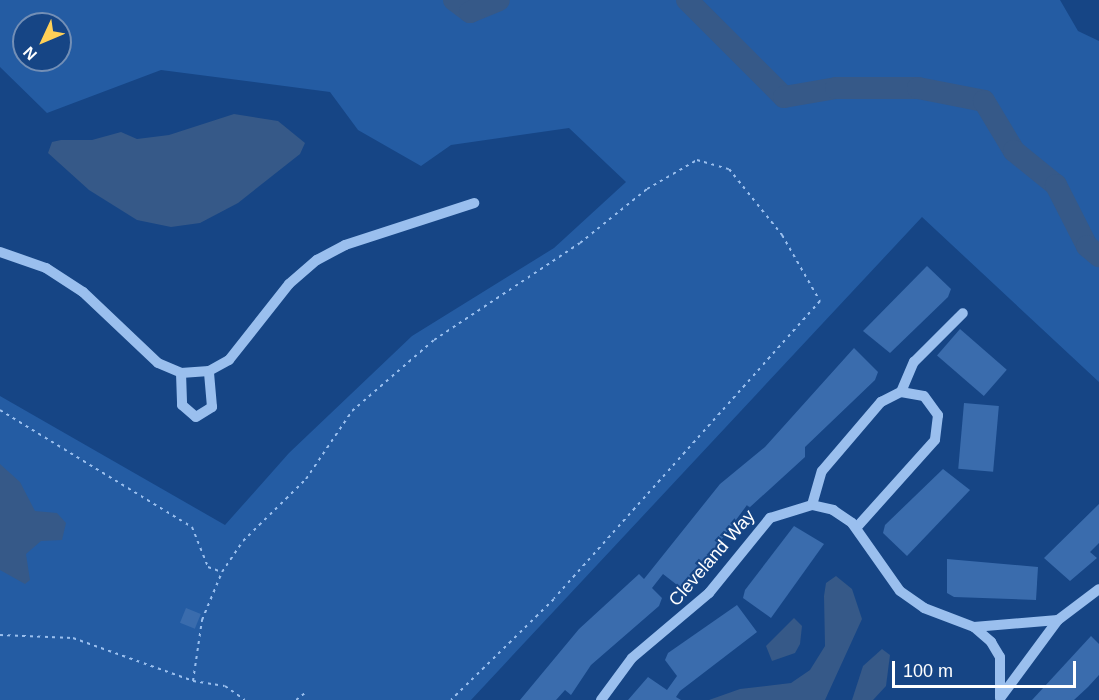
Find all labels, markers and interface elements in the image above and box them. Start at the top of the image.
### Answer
north arrow [12,12,72,72]
text: N [20,43,40,64]
street label: Cleveland Way [664,505,760,611]
scale bar [895,649,1080,687]
text: 100 m [903,661,953,681]

